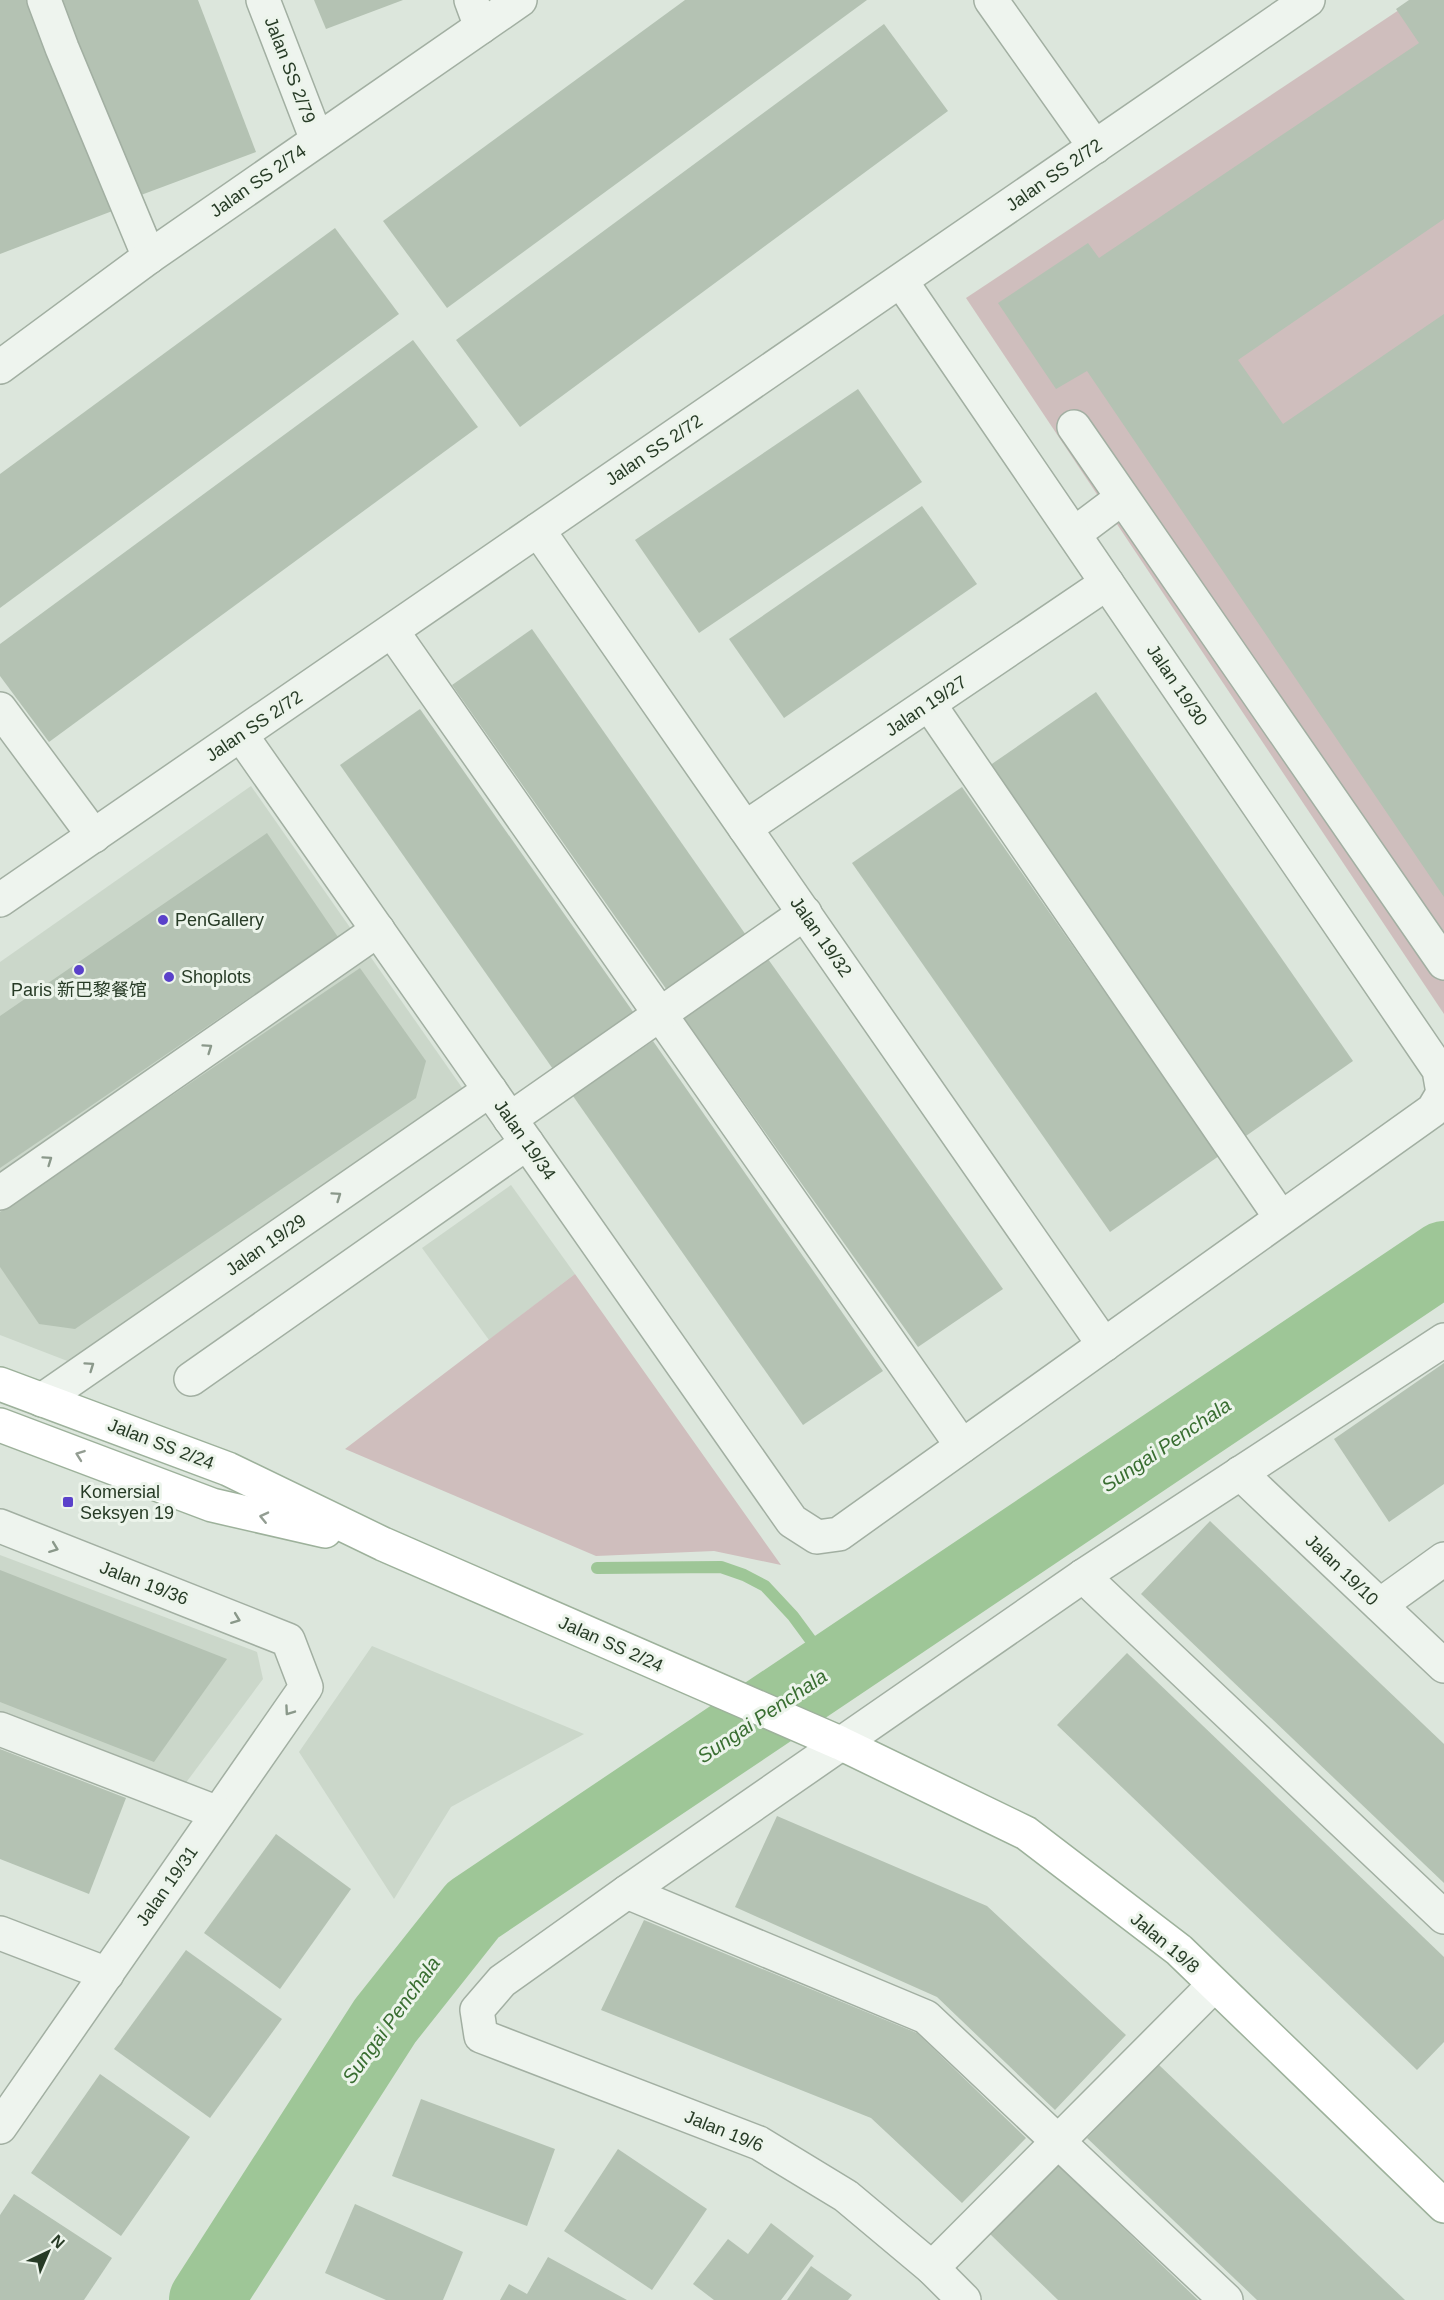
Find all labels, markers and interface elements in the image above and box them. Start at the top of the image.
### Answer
street label: Jalan SS 2/79 [261,14,319,126]
street label: Jalan SS 2/72 [1002,135,1106,215]
street label: Jalan SS 2/74 [206,141,310,221]
street label: Jalan SS 2/72 [602,410,706,490]
street label: Jalan 19/30 [1143,641,1211,729]
street label: Jalan 19/27 [882,672,970,740]
street label: Jalan SS 2/72 [202,686,306,766]
street label: Jalan 19/32 [786,893,856,981]
place label: PenGallery [175,910,264,930]
marker: PenGallery [156,913,170,927]
marker: Paris 新巴黎餐馆 [72,963,86,977]
place label: Shoplots [181,967,251,987]
marker: Shoplots [162,970,176,984]
place label: Paris 新巴黎餐馆 [11,980,147,1000]
one-way arrow [201,1044,212,1055]
street label: Jalan 19/34 [490,1096,560,1184]
one-way arrow [41,1156,52,1167]
one-way arrow [330,1192,341,1203]
street label: Jalan 19/29 [222,1210,310,1280]
one-way arrow [83,1362,94,1373]
water label: Sungai Penchala [1097,1394,1235,1496]
street label: Jalan SS 2/24 [105,1415,217,1473]
one-way arrow [75,1450,86,1462]
place label: Komersial Seksyen 19 [80,1482,174,1523]
marker: Komersial Seksyen 19 [61,1495,75,1509]
one-way arrow [259,1511,269,1524]
street label: Jalan 19/10 [1302,1530,1382,1610]
one-way arrow [48,1541,59,1553]
street label: Jalan 19/36 [97,1557,191,1609]
one-way arrow [230,1612,241,1624]
street label: Jalan SS 2/24 [556,1612,666,1676]
water label: Sungai Penchala [693,1665,831,1767]
one-way arrow [285,1704,296,1715]
street label: Jalan 19/31 [132,1842,202,1930]
street label: Jalan 19/8 [1127,1909,1203,1977]
water label: Sungai Penchala [338,1952,444,2088]
street label: Jalan 19/6 [682,2106,766,2156]
north arrow [18,2222,78,2282]
text: N [48,2231,68,2252]

